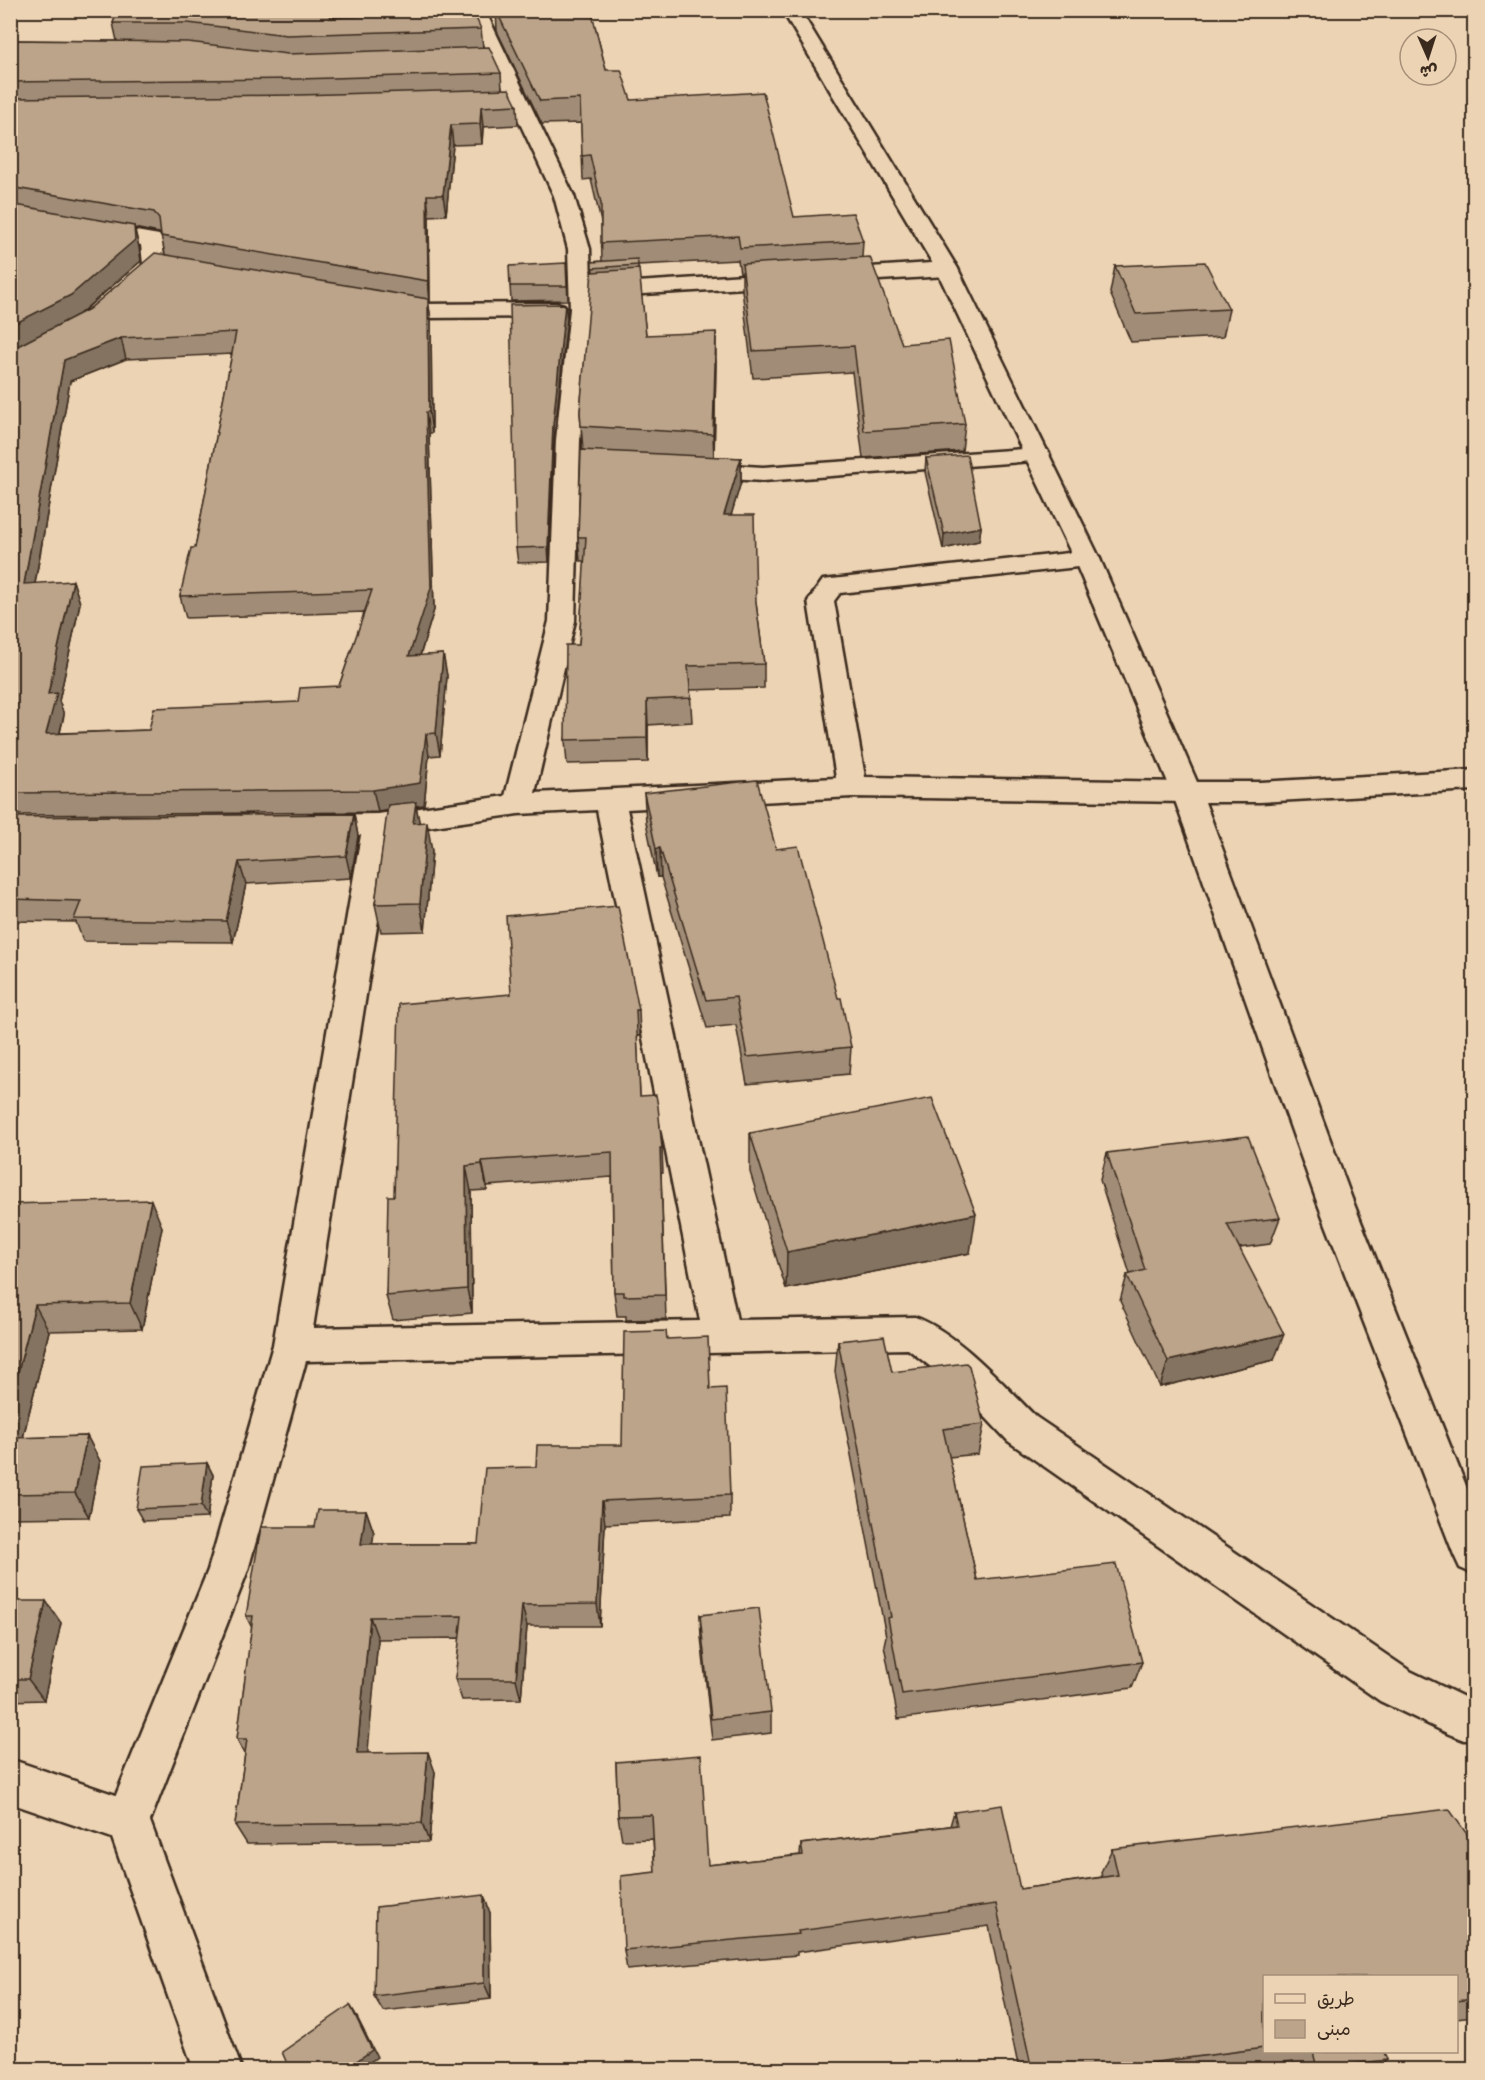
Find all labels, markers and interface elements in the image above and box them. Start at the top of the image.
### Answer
north arrow [1398,27,1458,87]
text: ش [1419,61,1438,83]
legend [1263,1975,1458,2053]
text: طريق [1317,1986,1355,2011]
text: مبنى [1317,2016,1351,2041]

